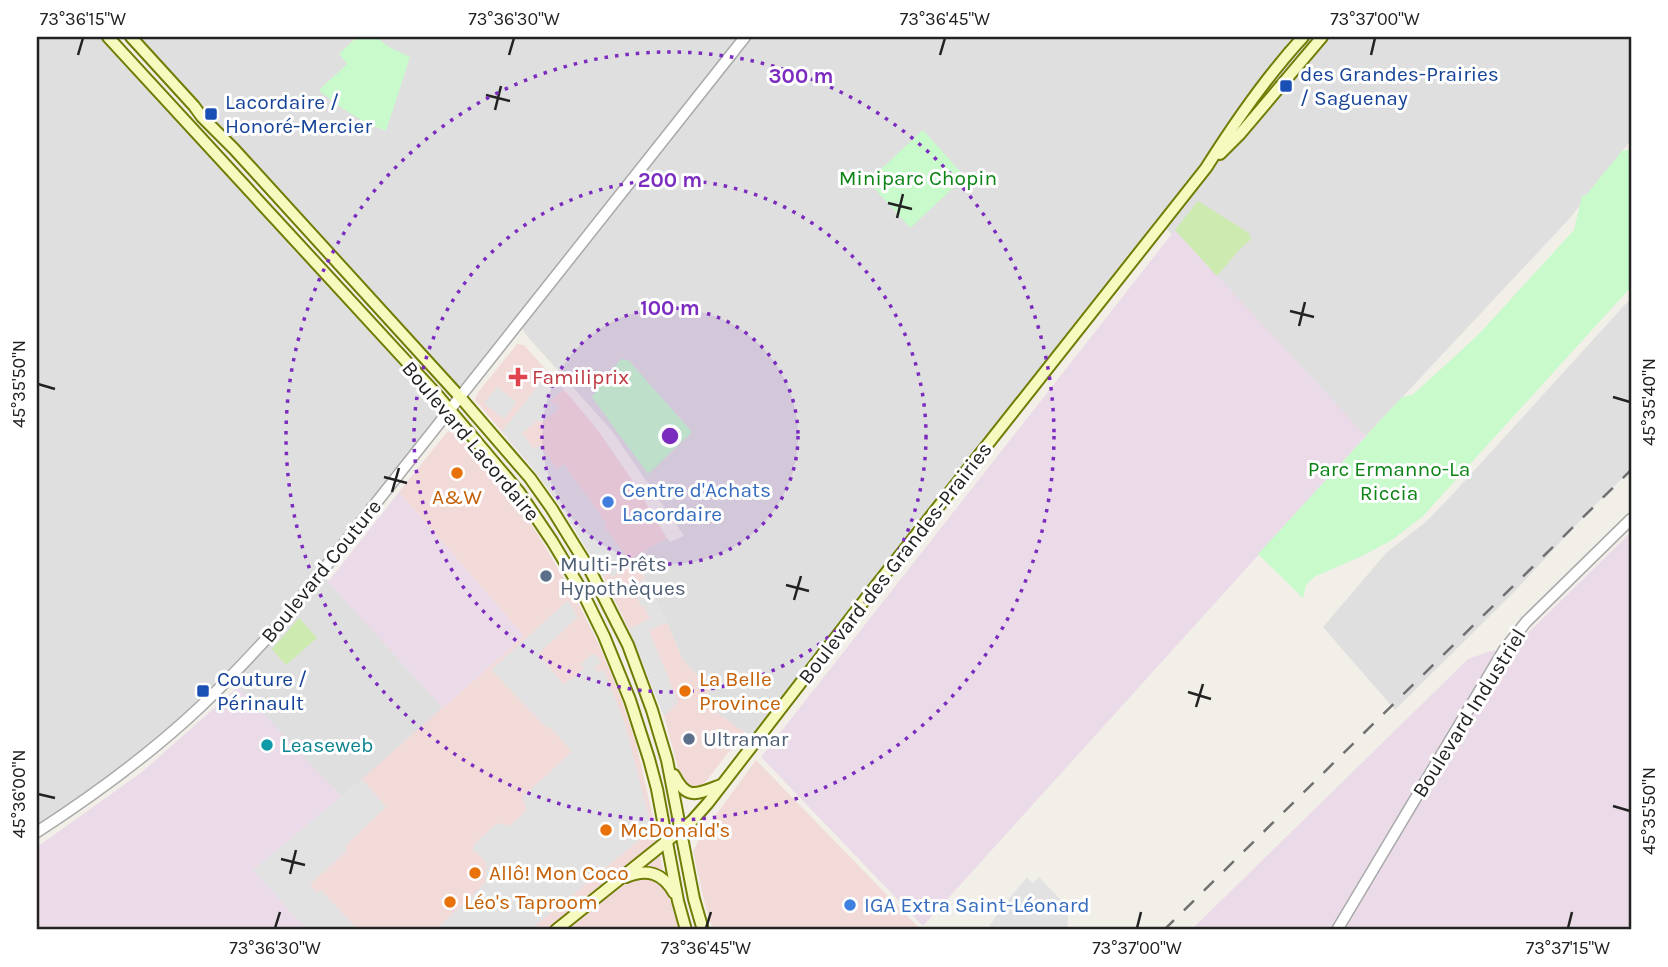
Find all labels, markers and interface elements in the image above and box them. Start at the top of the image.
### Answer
text: 73°36'15"W [40,8,126,30]
text: 73°36'30"W [468,8,560,30]
text: 73°36'45"W [900,8,990,30]
text: 73°37'00"W [1330,8,1420,30]
place label: des Grandes-Prairies / Saguenay [1300,62,1499,110]
text: 300 m [769,64,833,88]
marker: des Grandes-Prairies / Saguenay [1278,78,1294,94]
place label: Lacordaire / Honoré-Mercier [225,90,372,138]
marker: Lacordaire / Honoré-Mercier [203,106,219,122]
park label: Miniparc Chopin [839,166,997,190]
text: 200 m [638,168,702,192]
text: 100 m [640,296,700,320]
text: 45°35'50"N [8,340,30,428]
street label: Boulevard Lacordaire [397,356,545,526]
text: 45°35'40"N [1638,358,1660,446]
place label: Familiprix [532,365,629,389]
marker: Familiprix [510,369,526,385]
centre of rings [658,424,682,448]
street label: Boulevard des Grandes-Prairies [793,437,997,689]
park label: Parc Ermanno-La Riccia [1308,457,1470,505]
marker: A&W [449,465,465,481]
place label: Centre d'Achats Lacordaire [622,478,771,526]
place label: A&W [432,485,482,509]
marker: Centre d'Achats Lacordaire [600,494,616,510]
street label: Boulevard Couture [256,495,386,647]
place label: Multi-Prêts Hypothèques [560,552,686,600]
marker: Multi-Prêts Hypothèques [538,568,554,584]
street label: Boulevard Industriel [1407,624,1531,802]
place label: Couture / Périnault [217,667,307,715]
place label: La Belle Province [699,667,781,715]
marker: Couture / Périnault [195,683,211,699]
marker: La Belle Province [677,683,693,699]
place label: Ultramar [703,727,789,751]
marker: Ultramar [681,731,697,747]
place label: Leaseweb [281,733,373,757]
marker: Leaseweb [259,737,275,753]
text: 45°36'00"N [8,750,30,838]
text: 45°35'50"N [1638,767,1660,855]
place label: McDonald's [620,818,730,842]
marker: McDonald's [598,822,614,838]
place label: Allô! Mon Coco [489,861,629,885]
marker: Allô! Mon Coco [467,865,483,881]
place label: Léo's Taproom [464,890,598,914]
place label: IGA Extra Saint-Léonard [864,893,1090,917]
marker: Léo's Taproom [442,894,458,910]
marker: IGA Extra Saint-Léonard [842,897,858,913]
text: 73°36'30"W [229,937,321,959]
text: 73°36'45"W [661,937,751,959]
text: 73°37'00"W [1092,937,1182,959]
text: 73°37'15"W [1526,937,1610,959]

